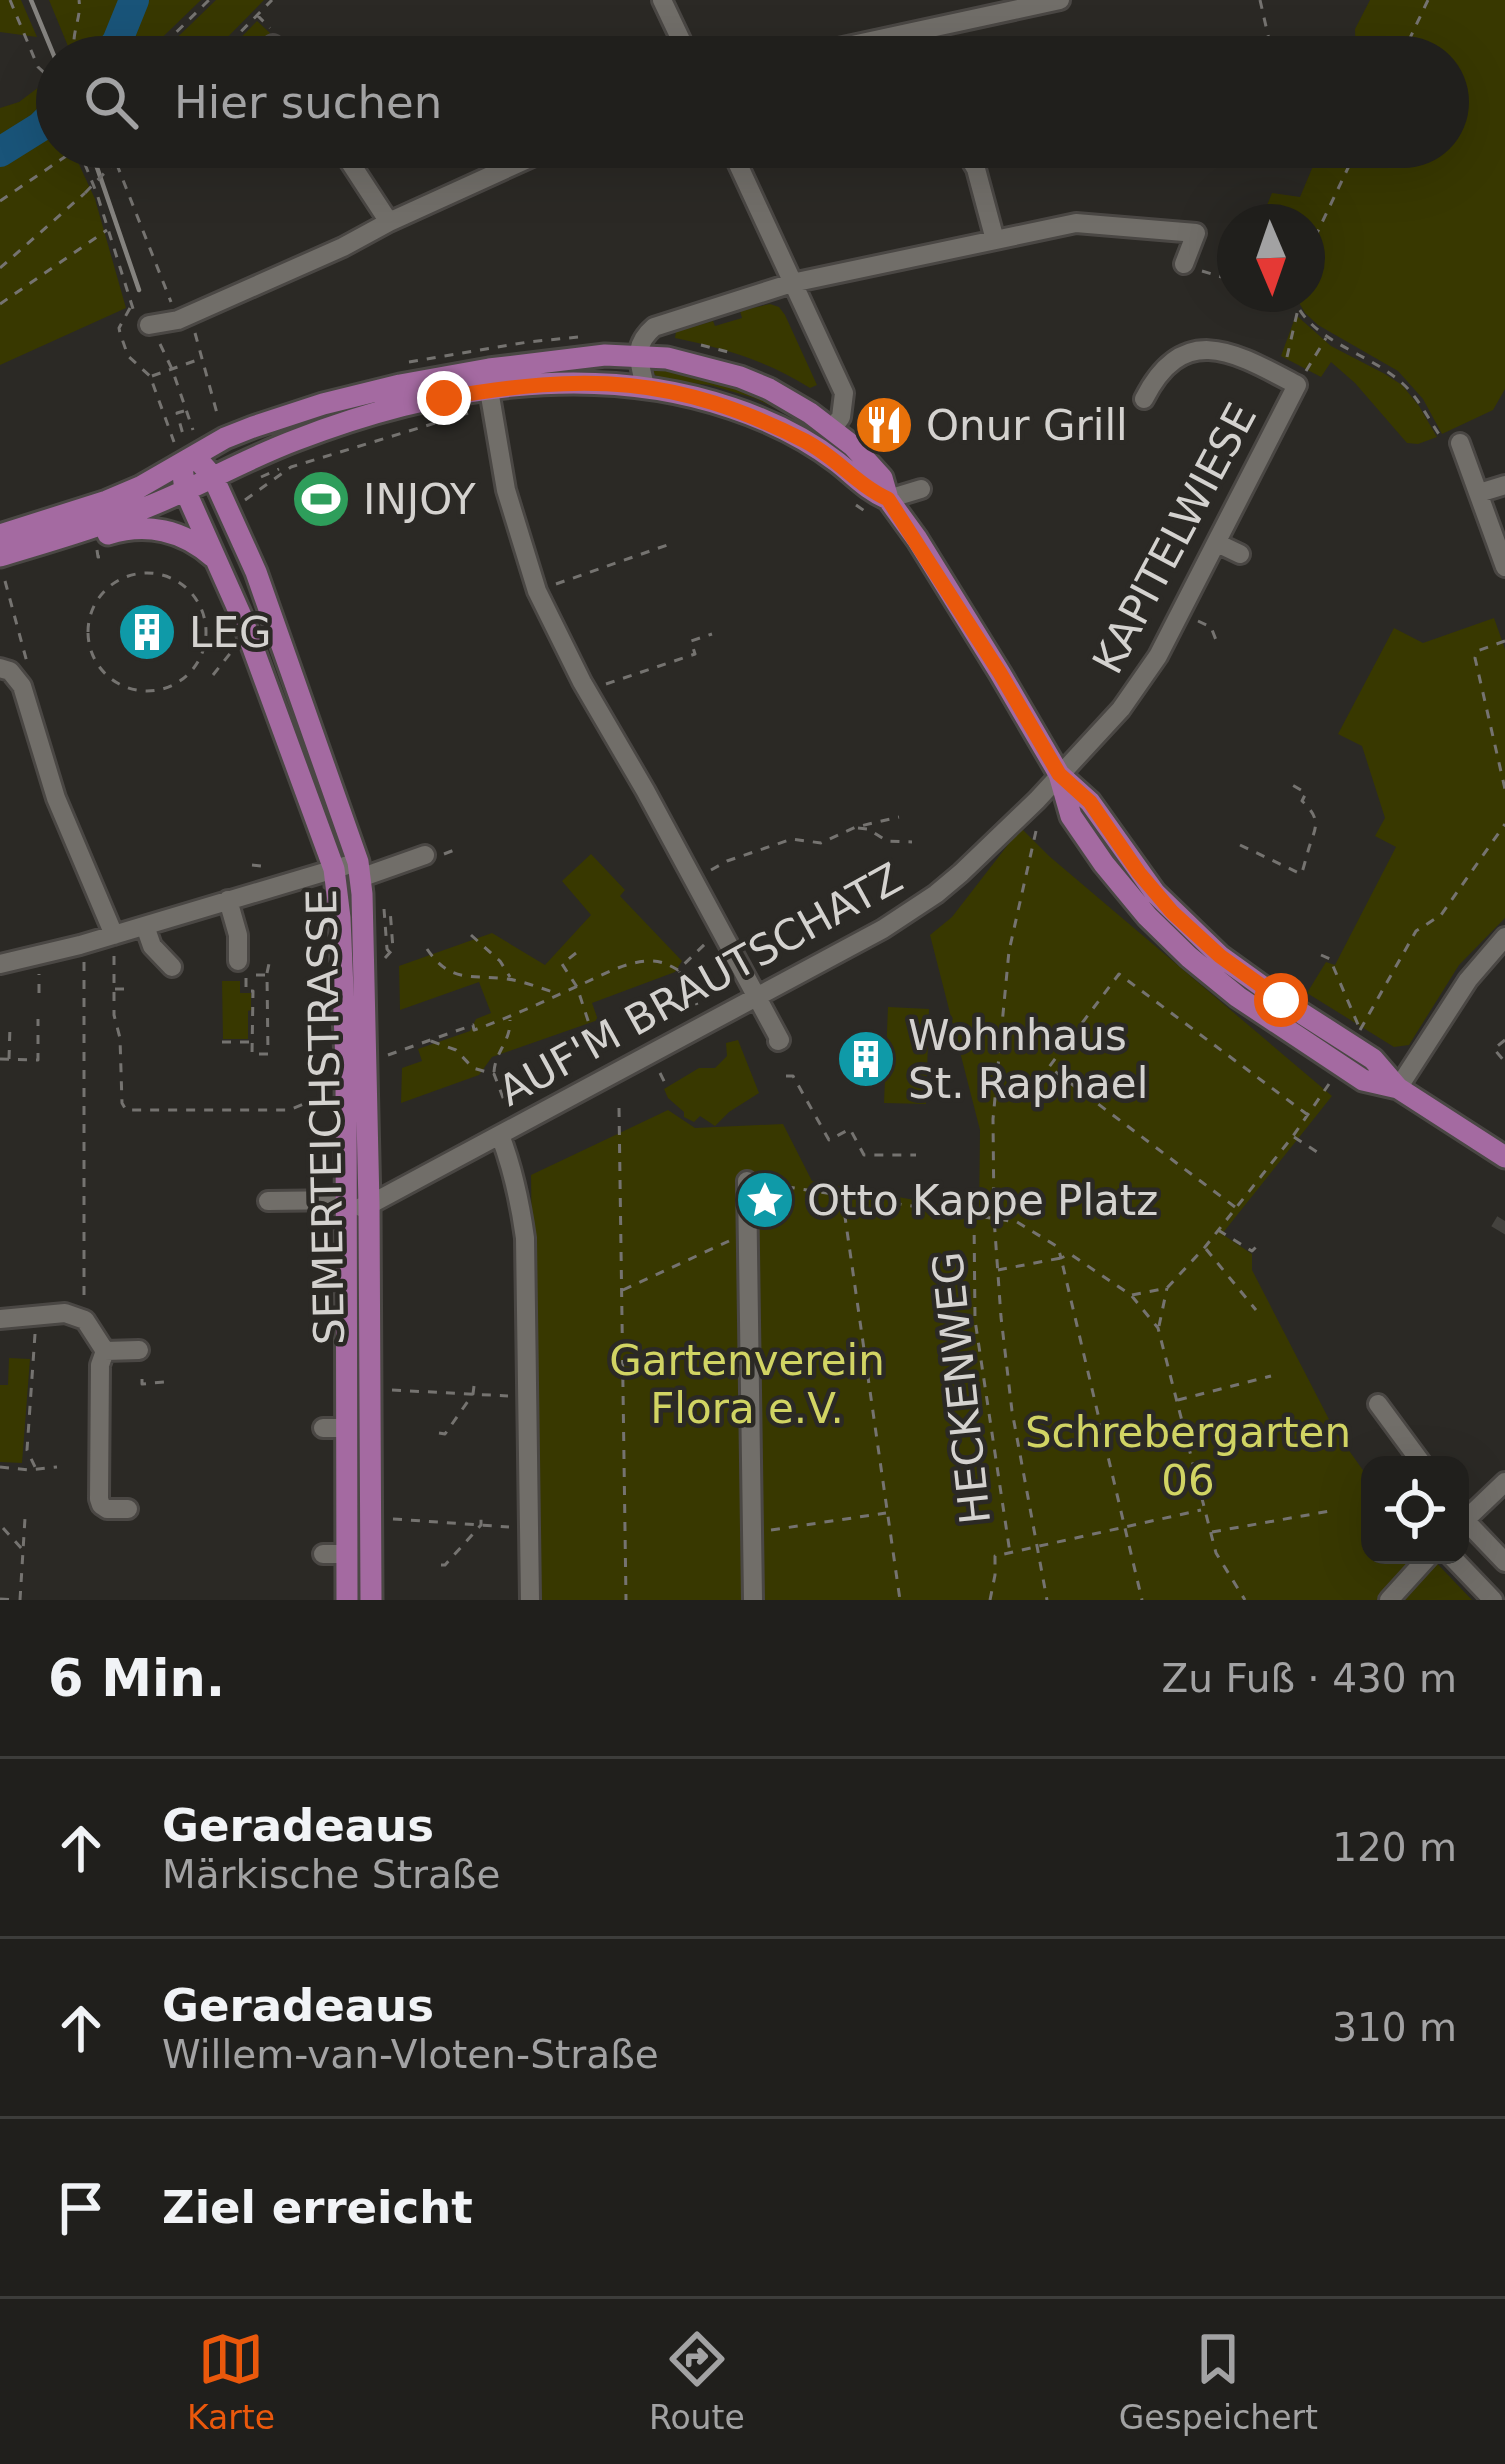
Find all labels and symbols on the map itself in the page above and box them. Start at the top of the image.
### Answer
north arrow [1217,204,1325,312]
route end [417,371,471,425]
restaurant icon: Onur Grill [853,394,915,456]
street label: KAPITELWIESE [1083,395,1266,682]
place label: Onur Grill [926,401,1128,450]
sports icon: INJOY [290,468,352,530]
place label: INJOY [363,475,476,524]
building icon: LEG [116,601,178,663]
place label: LEG [189,608,271,657]
street label: AUF'M BRAUTSCHATZ [490,853,911,1116]
street label: SEMERTEICHSTRASSE [297,889,354,1345]
route start [1254,973,1308,1027]
place label: Wohnhaus St. Raphael [908,1011,1148,1108]
building icon: Wohnhaus St. Raphael [835,1028,897,1090]
place icon: Otto Kappe Platz [734,1169,796,1231]
place label: Otto Kappe Platz [807,1176,1158,1225]
street label: HECKENWEG [923,1249,1000,1527]
park label: Gartenverein Flora e.V. [609,1336,885,1433]
park label: Schrebergarten 06 [1025,1408,1351,1505]

